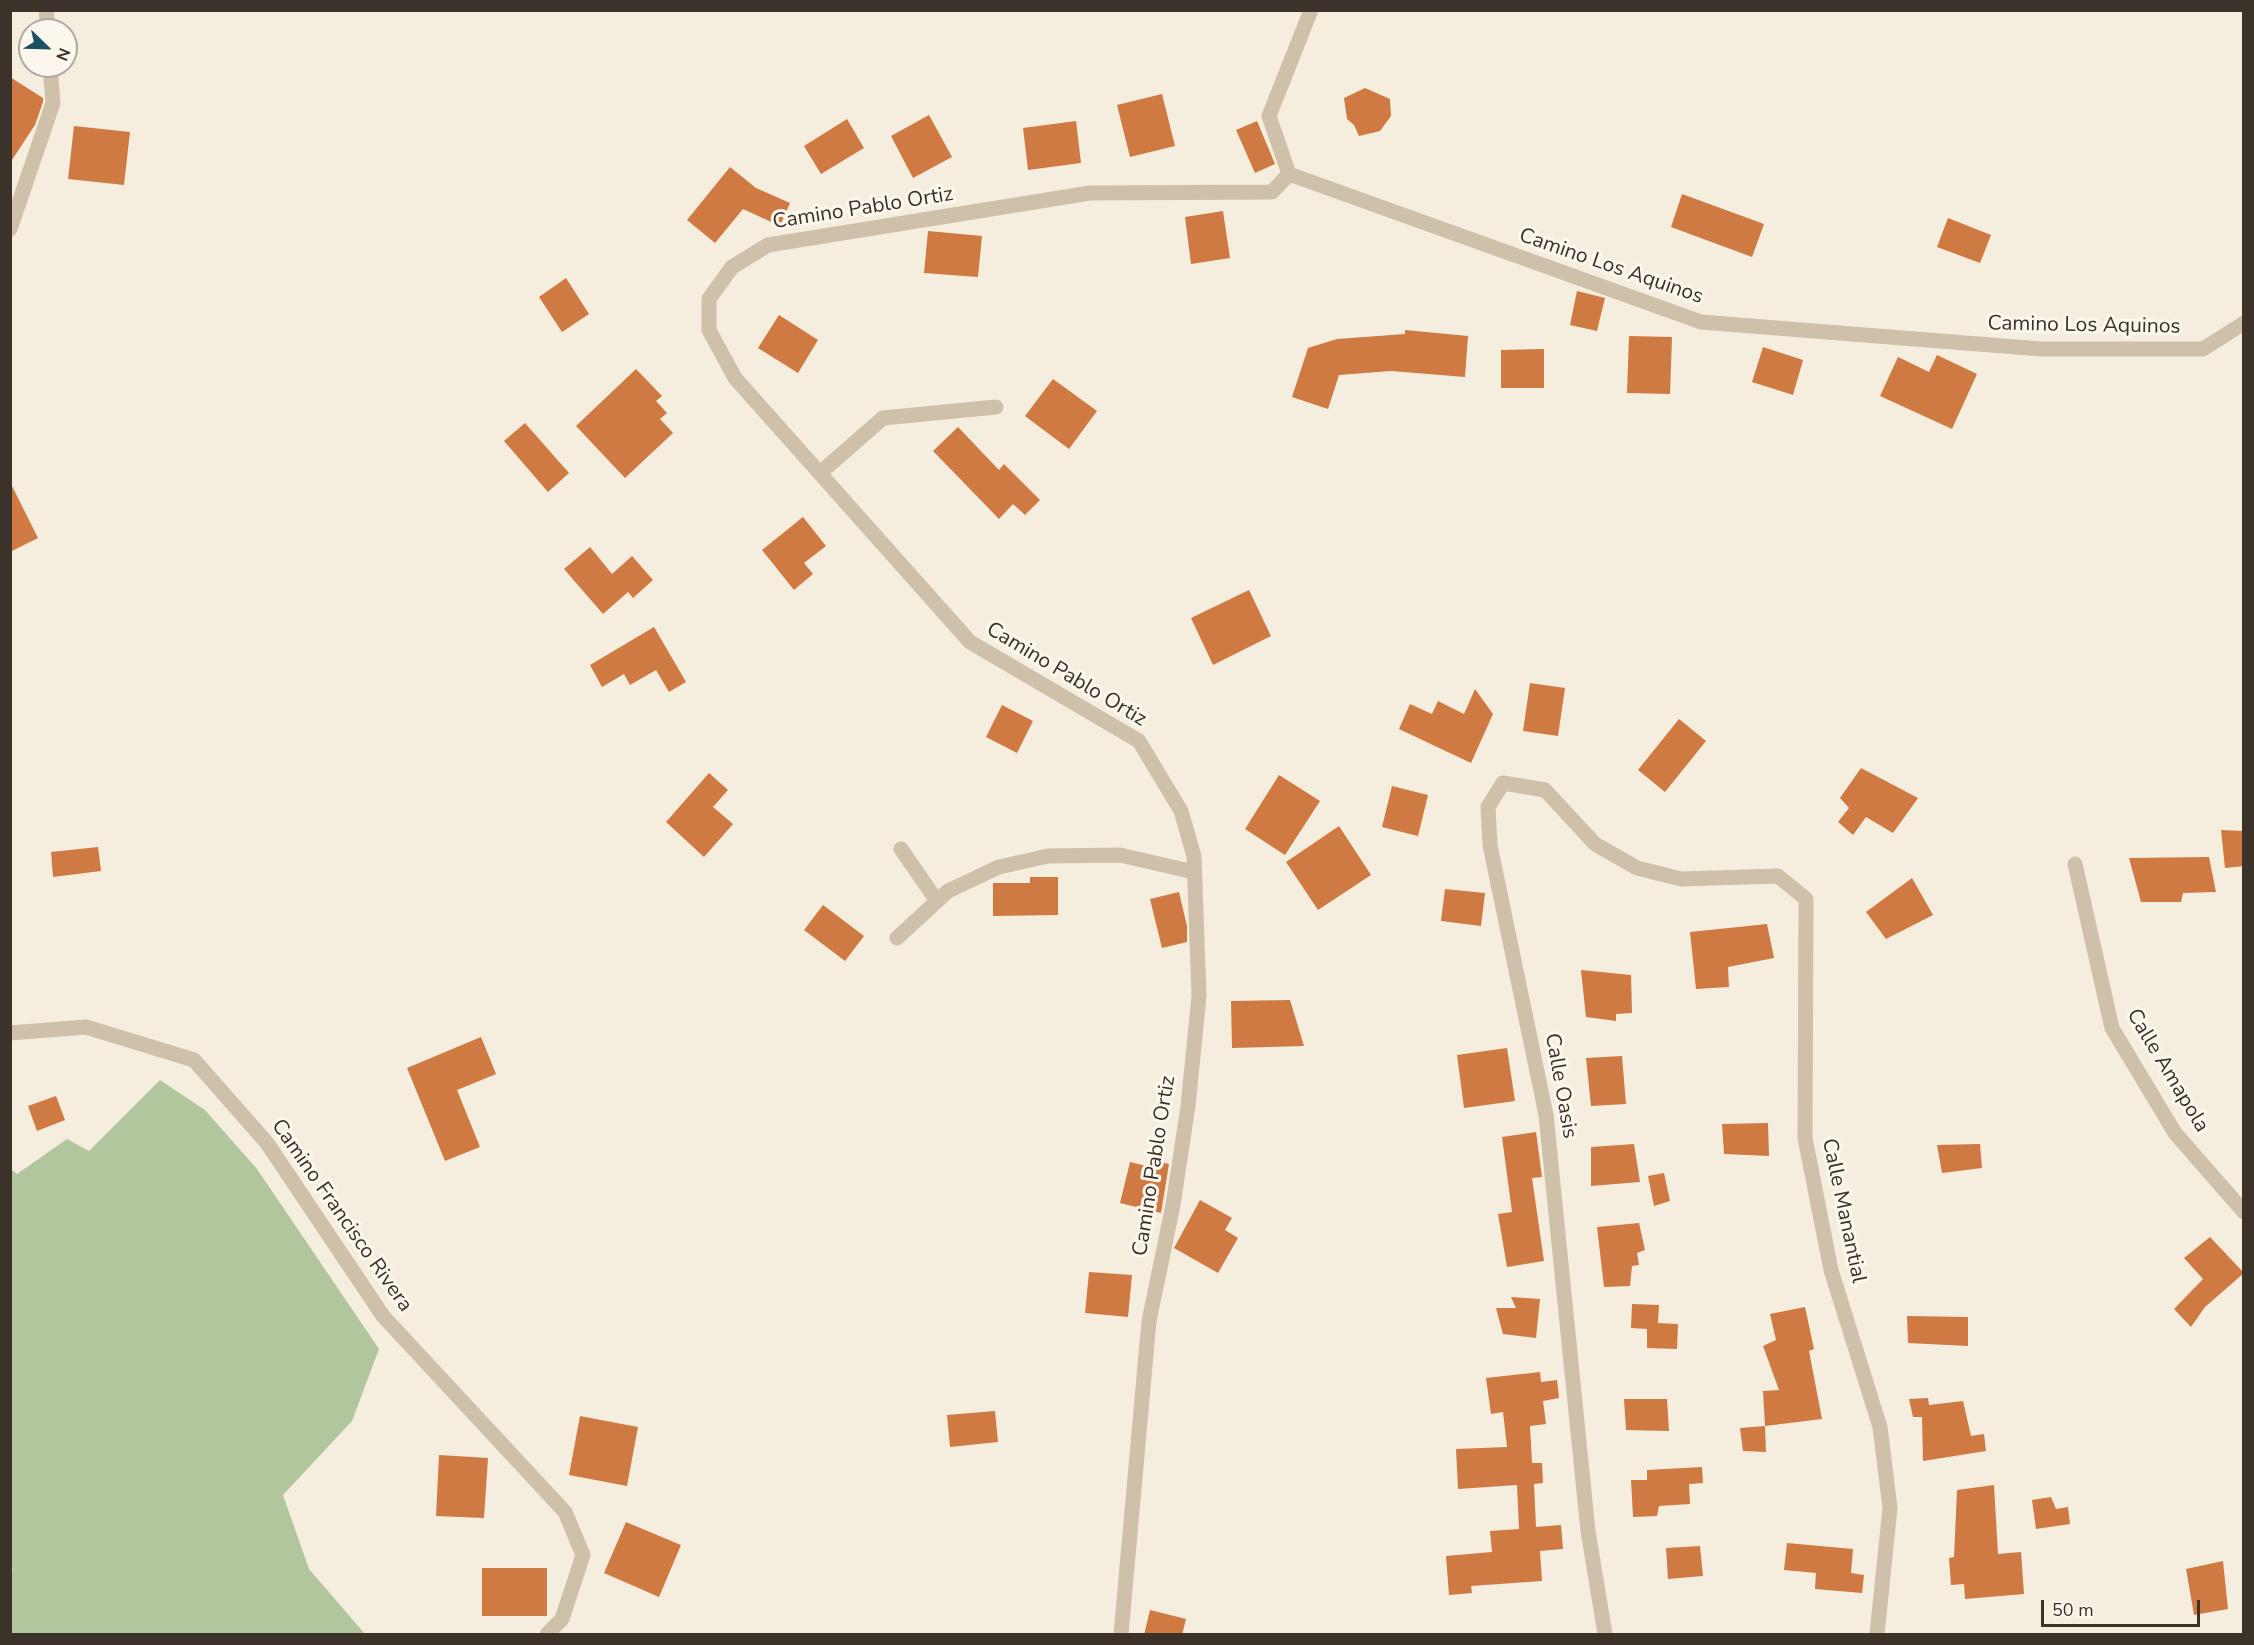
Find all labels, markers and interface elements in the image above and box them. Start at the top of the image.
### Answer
north arrow [18,18,78,78]
text: N [50,44,75,64]
street label: Camino Pablo Ortiz [771,182,955,236]
street label: Camino Los Aquinos [1516,224,1706,310]
street label: Camino Los Aquinos [1987,312,2181,340]
street label: Camino Pablo Ortiz [981,617,1151,733]
street label: Calle Amapola [2120,1005,2214,1137]
street label: Calle Oasis [1538,1032,1582,1140]
street label: Camino Pablo Ortiz [1128,1074,1182,1258]
street label: Camino Francisco Rivera [265,1115,417,1317]
street label: Calle Manantial [1815,1136,1871,1286]
scale bar [2044,1588,2203,1626]
text: 50 m [2052,1598,2094,1622]

